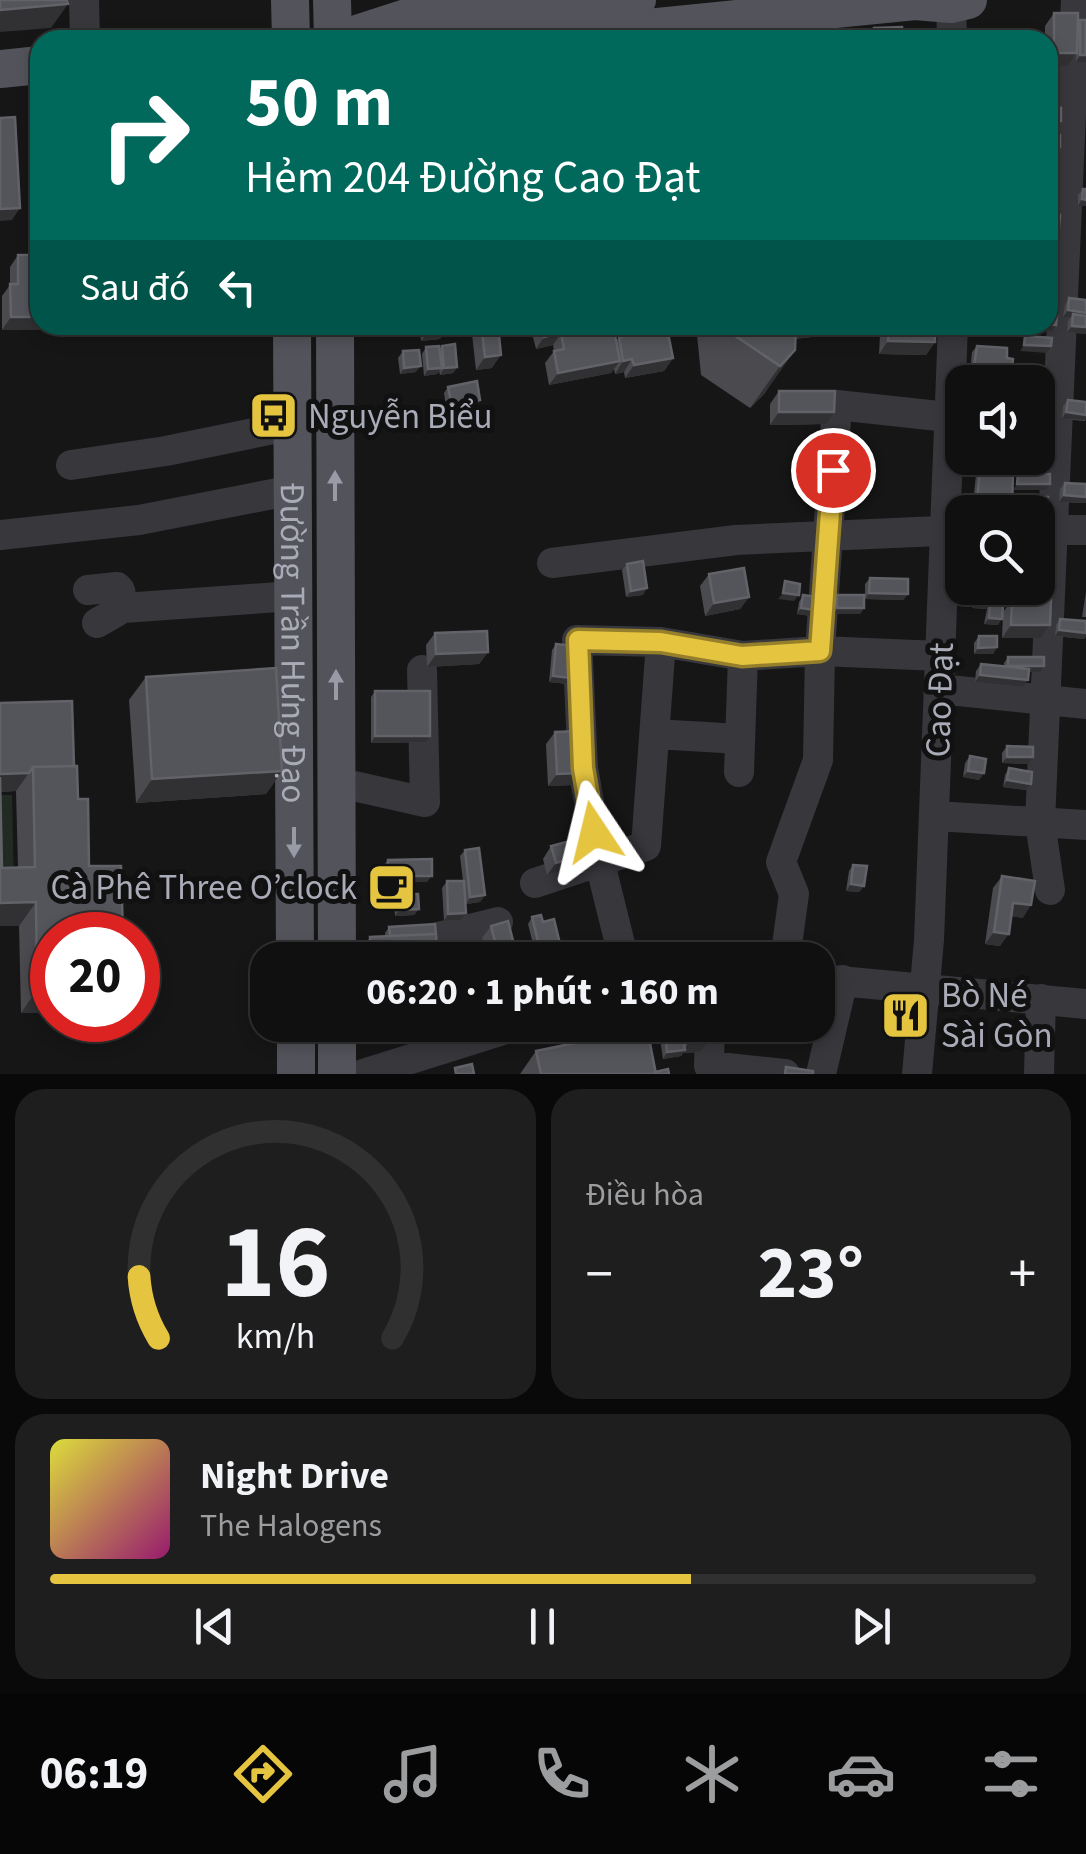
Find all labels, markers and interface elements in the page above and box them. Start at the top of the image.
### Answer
text: 50 m [245,53,393,153]
icon: right [80,70,210,200]
text: Hẻm 204 Đường Cao Đạt [245,146,700,210]
icon: left [210,260,265,315]
text: Sau đó [80,261,190,315]
map controls [945,365,1055,605]
button: sound [945,365,1055,475]
bus stop icon: Nguyễn Biểu [247,390,299,442]
place label: Nguyễn Biểu [308,392,493,442]
pin [791,428,876,513]
icon: arrive [806,443,861,498]
one-way arrow [327,469,343,501]
street label: Đường Trần Hưng Đạo [267,482,318,804]
button: search [945,495,1055,605]
street label: Cao Đạt [913,642,967,758]
one-way arrow [328,668,344,700]
position arrow [542,780,646,884]
one-way arrow [287,827,303,859]
cafe icon: Cà Phê Three O’clock [366,861,418,913]
place label: Cà Phê Three O’clock [51,863,358,913]
speed limit sign: 20 [30,912,160,1042]
text: 06:20 · 1 phút · 160 m [366,965,719,1019]
place label: Bò Né Sài Gòn [941,971,1053,1061]
restaurant icon: Bò Né Sài Gòn [880,989,932,1041]
text: Điều hòa [586,1172,704,1218]
text: 16 [220,1190,330,1338]
text: 23° [757,1220,864,1327]
text: − [586,1236,613,1314]
text: + [1009,1236,1036,1314]
text: km/h [236,1311,315,1362]
text: Night Drive [200,1449,389,1503]
text: The Halogens [200,1503,382,1549]
icon: previous [187,1599,242,1654]
icon: pause [515,1599,570,1654]
icon: next [844,1599,899,1654]
icon: directions [228,1739,298,1809]
icon: music [378,1739,448,1809]
icon: phone [527,1739,597,1809]
icon: climate [677,1739,747,1809]
icon: car [826,1739,896,1809]
icon: filters [976,1739,1046,1809]
text: 06:19 [40,1742,148,1806]

